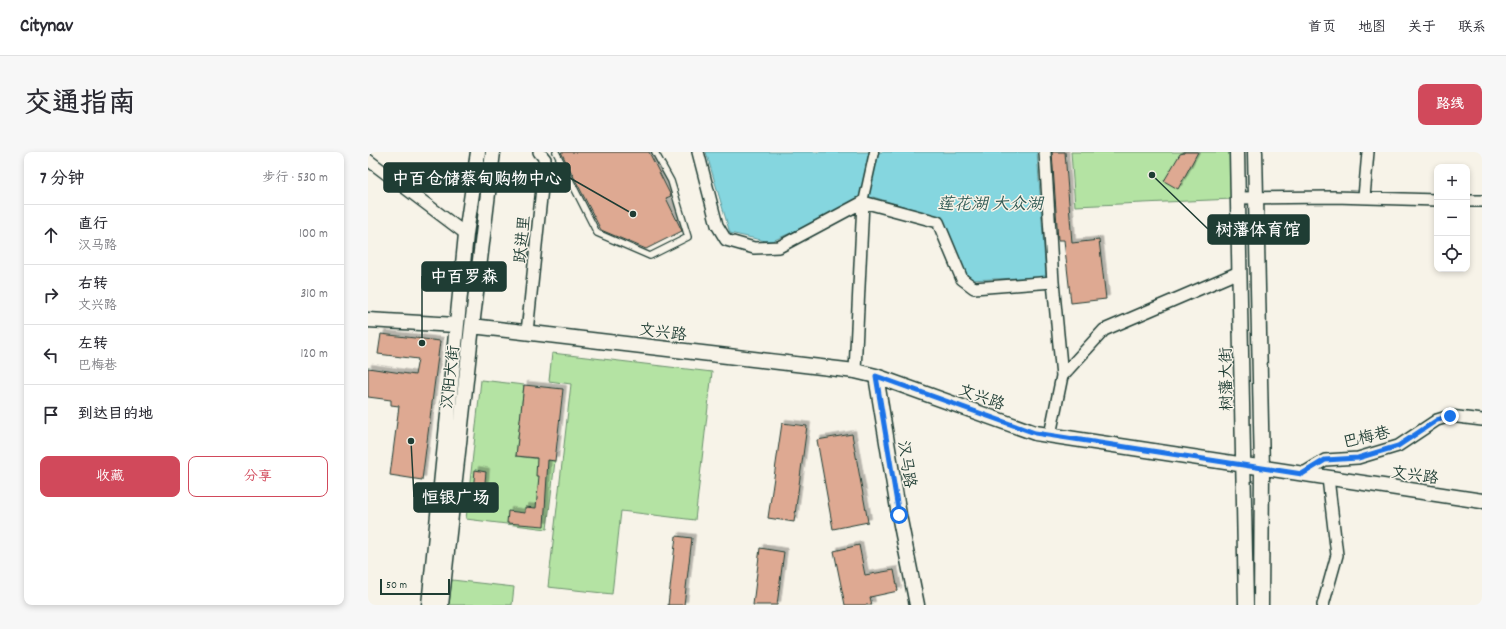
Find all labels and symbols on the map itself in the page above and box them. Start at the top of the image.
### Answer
callout: 中百仓储蔡甸购物中心 [384,163,570,192]
text: 中百仓储蔡甸购物中心 [392,169,562,193]
water label: 莲花湖 大众湖 [937,194,1045,218]
street label: 跃进里 [510,214,537,264]
callout: 树藩体育馆 [1208,215,1309,244]
text: 树藩体育馆 [1216,220,1301,244]
callout: 中百罗森 [422,262,506,291]
text: 中百罗森 [430,267,498,291]
street label: 文兴路 [637,319,688,348]
street label: 汉阳大街 [437,344,466,410]
street label: 树藩大街 [1215,347,1240,411]
street label: 文兴路 [955,379,1008,417]
route end [1441,407,1459,425]
street label: 巴梅巷 [1341,422,1393,455]
street label: 汉马路 [890,439,921,490]
street label: 文兴路 [1389,462,1440,491]
callout: 恒银广场 [414,483,498,512]
text: 恒银广场 [422,488,490,512]
route start [890,506,908,524]
scale bar [380,577,450,596]

